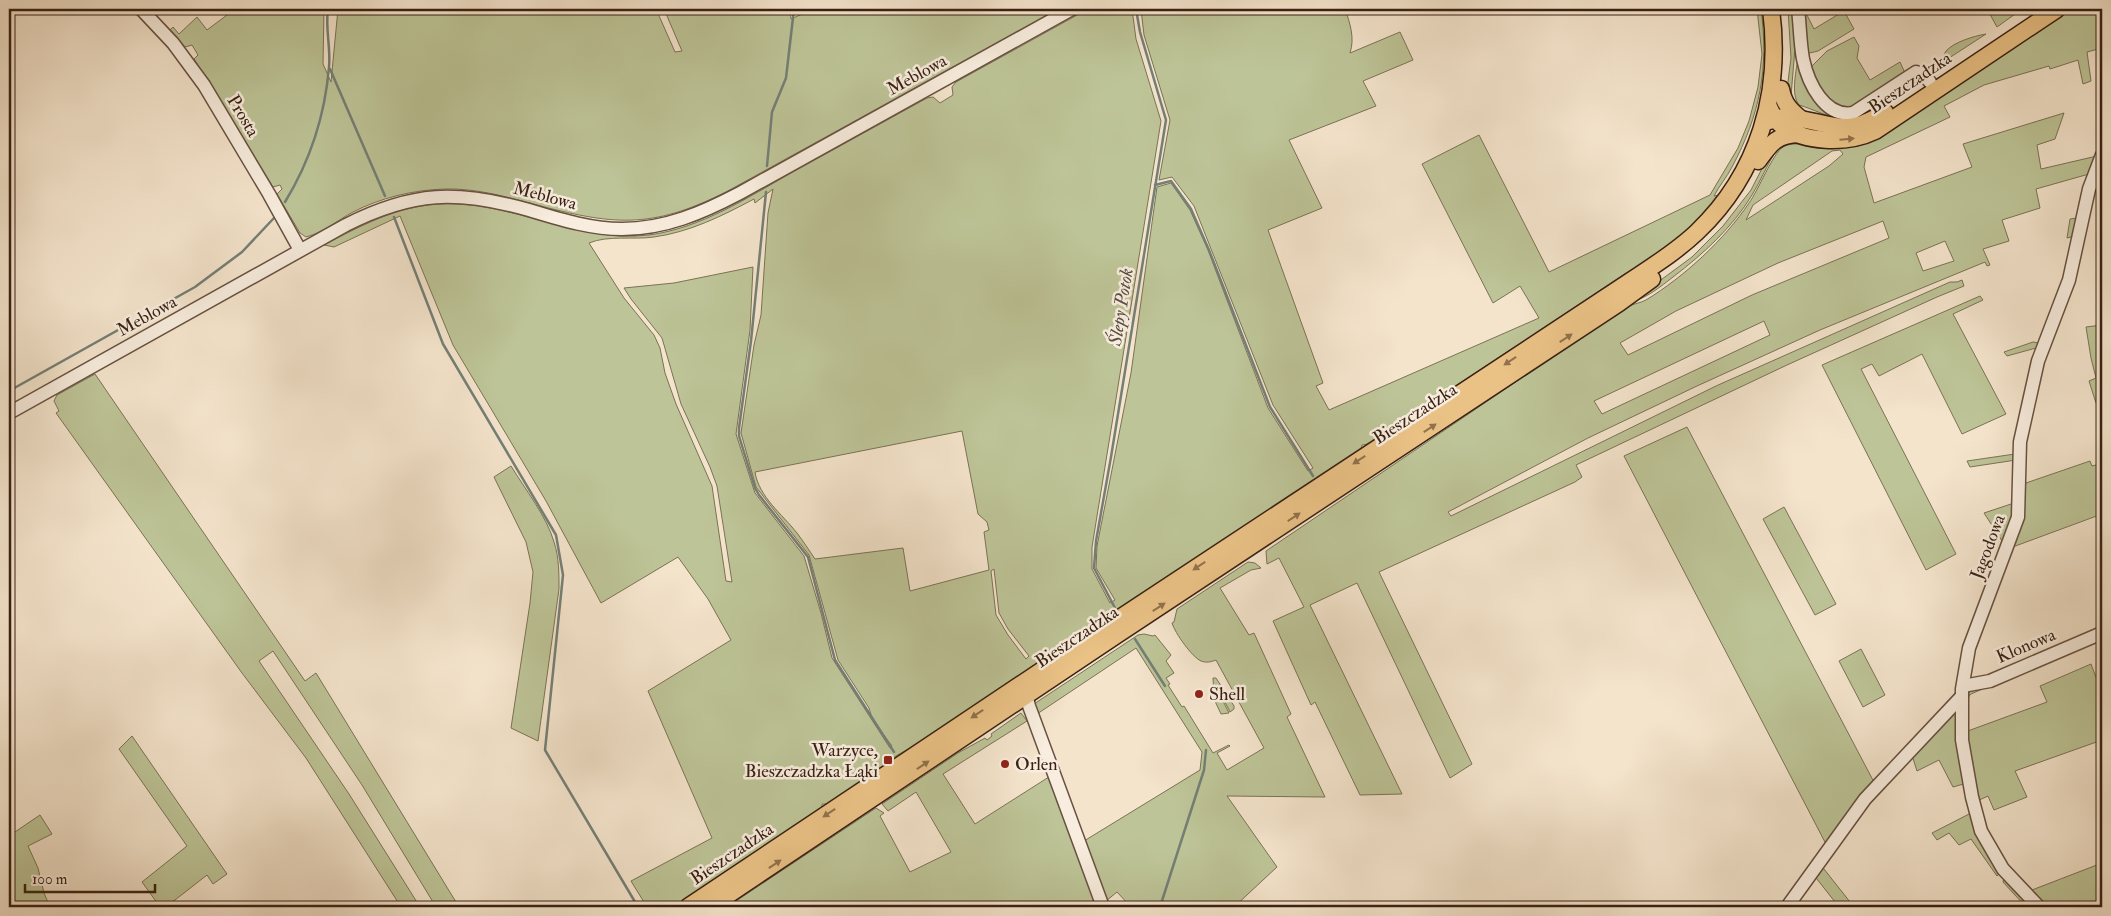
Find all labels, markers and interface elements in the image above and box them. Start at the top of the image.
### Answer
street label: Bieszczadzka [1864,46,1957,119]
street label: Meblowa [883,49,951,101]
street label: Prosta [222,91,265,142]
one-way arrow [1839,135,1855,143]
street label: Meblowa [511,176,580,216]
water label: Ślepy Potok [1103,266,1139,348]
street label: Meblowa [113,290,181,342]
one-way arrow [1559,334,1572,343]
one-way arrow [1503,356,1516,366]
street label: Bieszczadzka [1369,378,1462,450]
one-way arrow [1423,423,1437,433]
one-way arrow [1353,455,1366,465]
street label: Jagodowa [1965,511,2011,584]
one-way arrow [1288,513,1301,522]
one-way arrow [1193,561,1206,570]
street label: Bieszczadzka [1031,600,1124,673]
one-way arrow [1152,602,1165,612]
street label: Klonowa [1993,623,2060,669]
place label: Shell [1209,683,1246,706]
marker: Shell [1193,688,1205,700]
one-way arrow [970,709,984,719]
place label: Warzyce, Bieszczadzka Łąki [745,739,878,783]
place label: Orlen [1015,753,1058,776]
marker: Warzyce, Bieszczadzka Łąki [882,754,894,766]
marker: Orlen [999,758,1011,770]
one-way arrow [917,760,930,770]
one-way arrow [822,808,835,818]
street label: Bieszczadzka [686,817,779,890]
one-way arrow [768,859,782,868]
scale bar [25,861,155,893]
text: 100 m [32,870,68,889]

